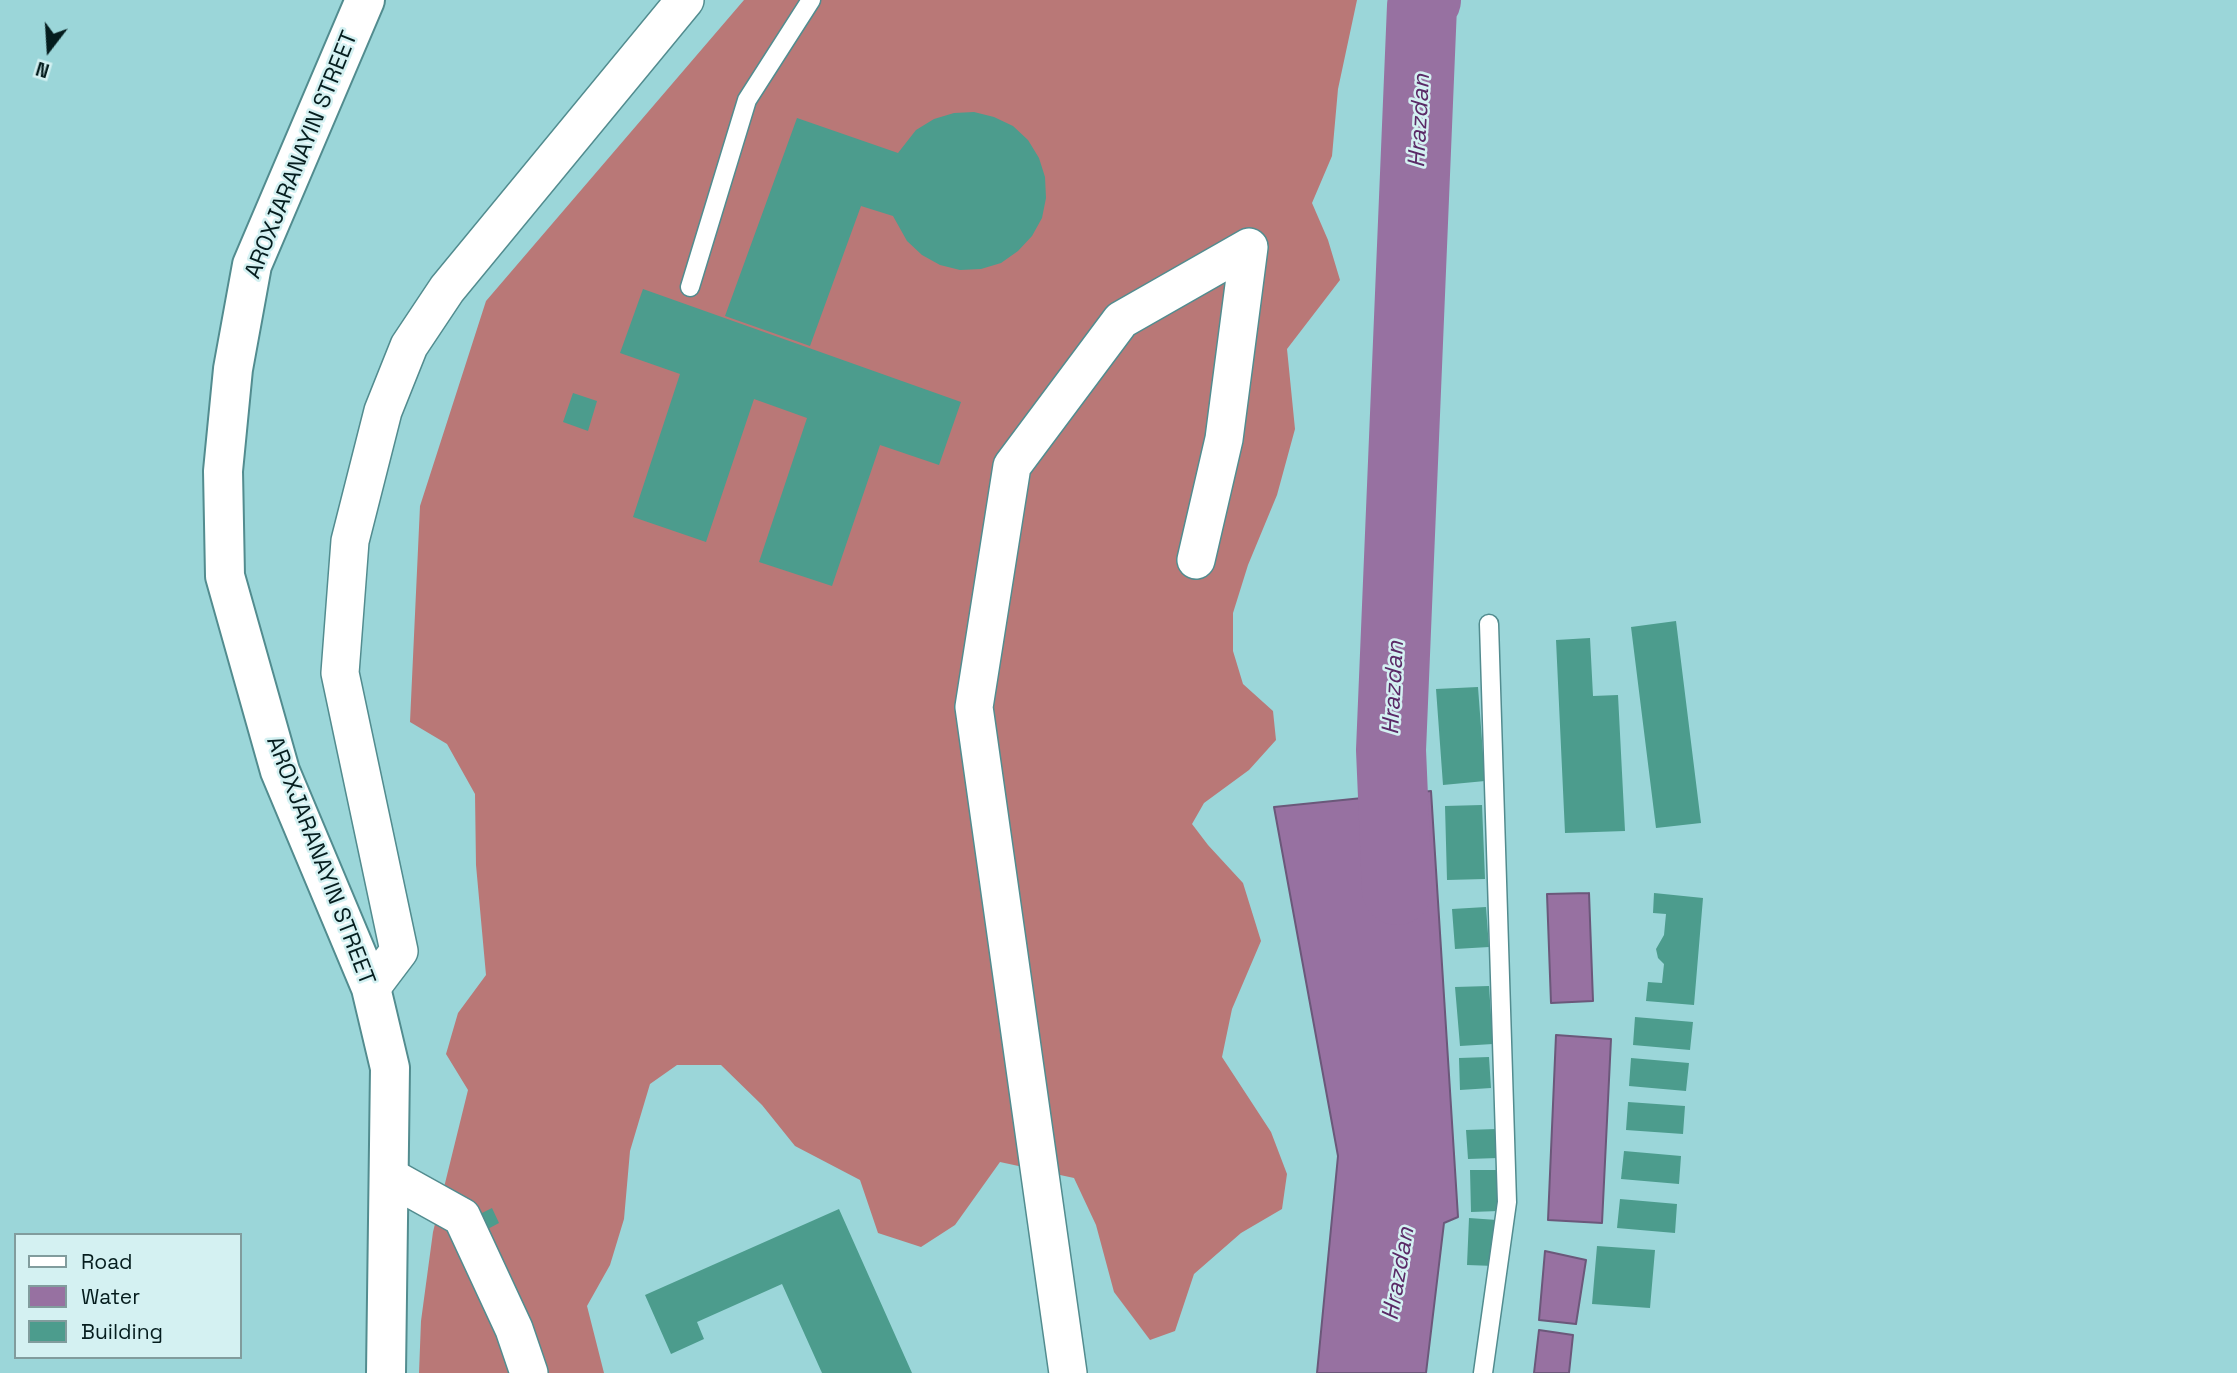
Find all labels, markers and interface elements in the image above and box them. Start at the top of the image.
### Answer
north arrow [14,14,84,84]
street label: AROXJARANAYIN STREET [240,27,364,283]
text: N [33,56,52,83]
water label: Hrazdan [1403,73,1437,169]
water label: Hrazdan [1377,640,1411,736]
street label: AROXJARANAYIN STREET [260,733,380,989]
water label: Hrazdan [1377,1225,1421,1323]
legend [14,1233,242,1359]
text: Road [81,1248,133,1275]
text: Water [81,1283,140,1310]
text: Building [81,1318,163,1345]

